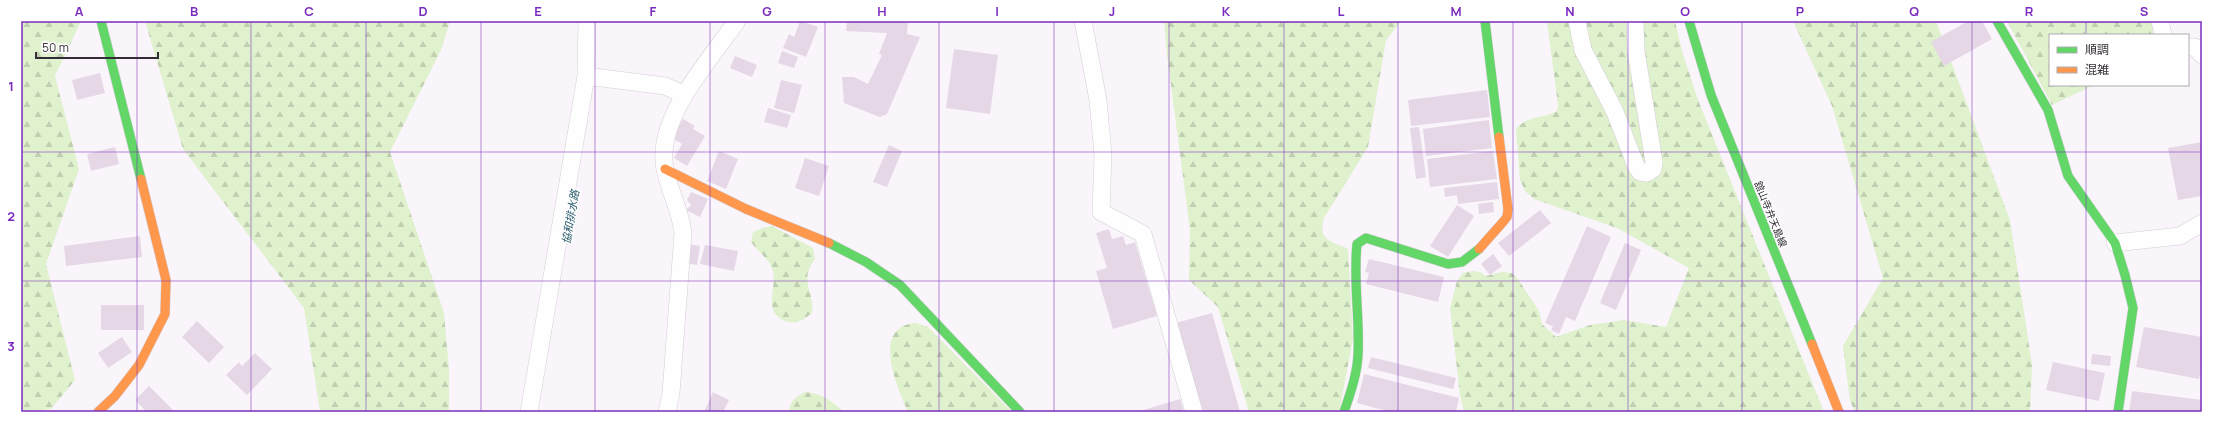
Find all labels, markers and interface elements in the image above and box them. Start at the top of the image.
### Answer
text: A [75,2,84,20]
text: B [190,2,198,20]
text: C [304,2,314,20]
text: D [418,2,428,20]
text: E [534,2,542,20]
text: F [650,2,657,20]
text: G [762,2,772,20]
text: H [877,2,887,20]
text: I [995,2,999,20]
text: J [1109,2,1115,20]
text: K [1222,2,1231,20]
text: L [1338,2,1345,20]
text: M [1450,2,1462,20]
text: N [1565,2,1575,20]
text: O [1680,2,1690,20]
text: P [1796,2,1804,20]
text: Q [1909,2,1919,20]
text: R [2025,2,2034,20]
text: S [2140,2,2149,20]
scale bar [36,34,158,60]
legend [2049,34,2189,86]
text: 50 m [42,39,69,56]
text: 順調 [2085,41,2109,58]
text: 混雑 [2085,61,2109,78]
text: 1 [8,77,14,95]
street label: 舘山寺弁天島線 [1751,179,1791,249]
water label: 協和排水路 [558,188,582,245]
text: 2 [7,207,15,225]
text: 3 [7,337,15,355]

